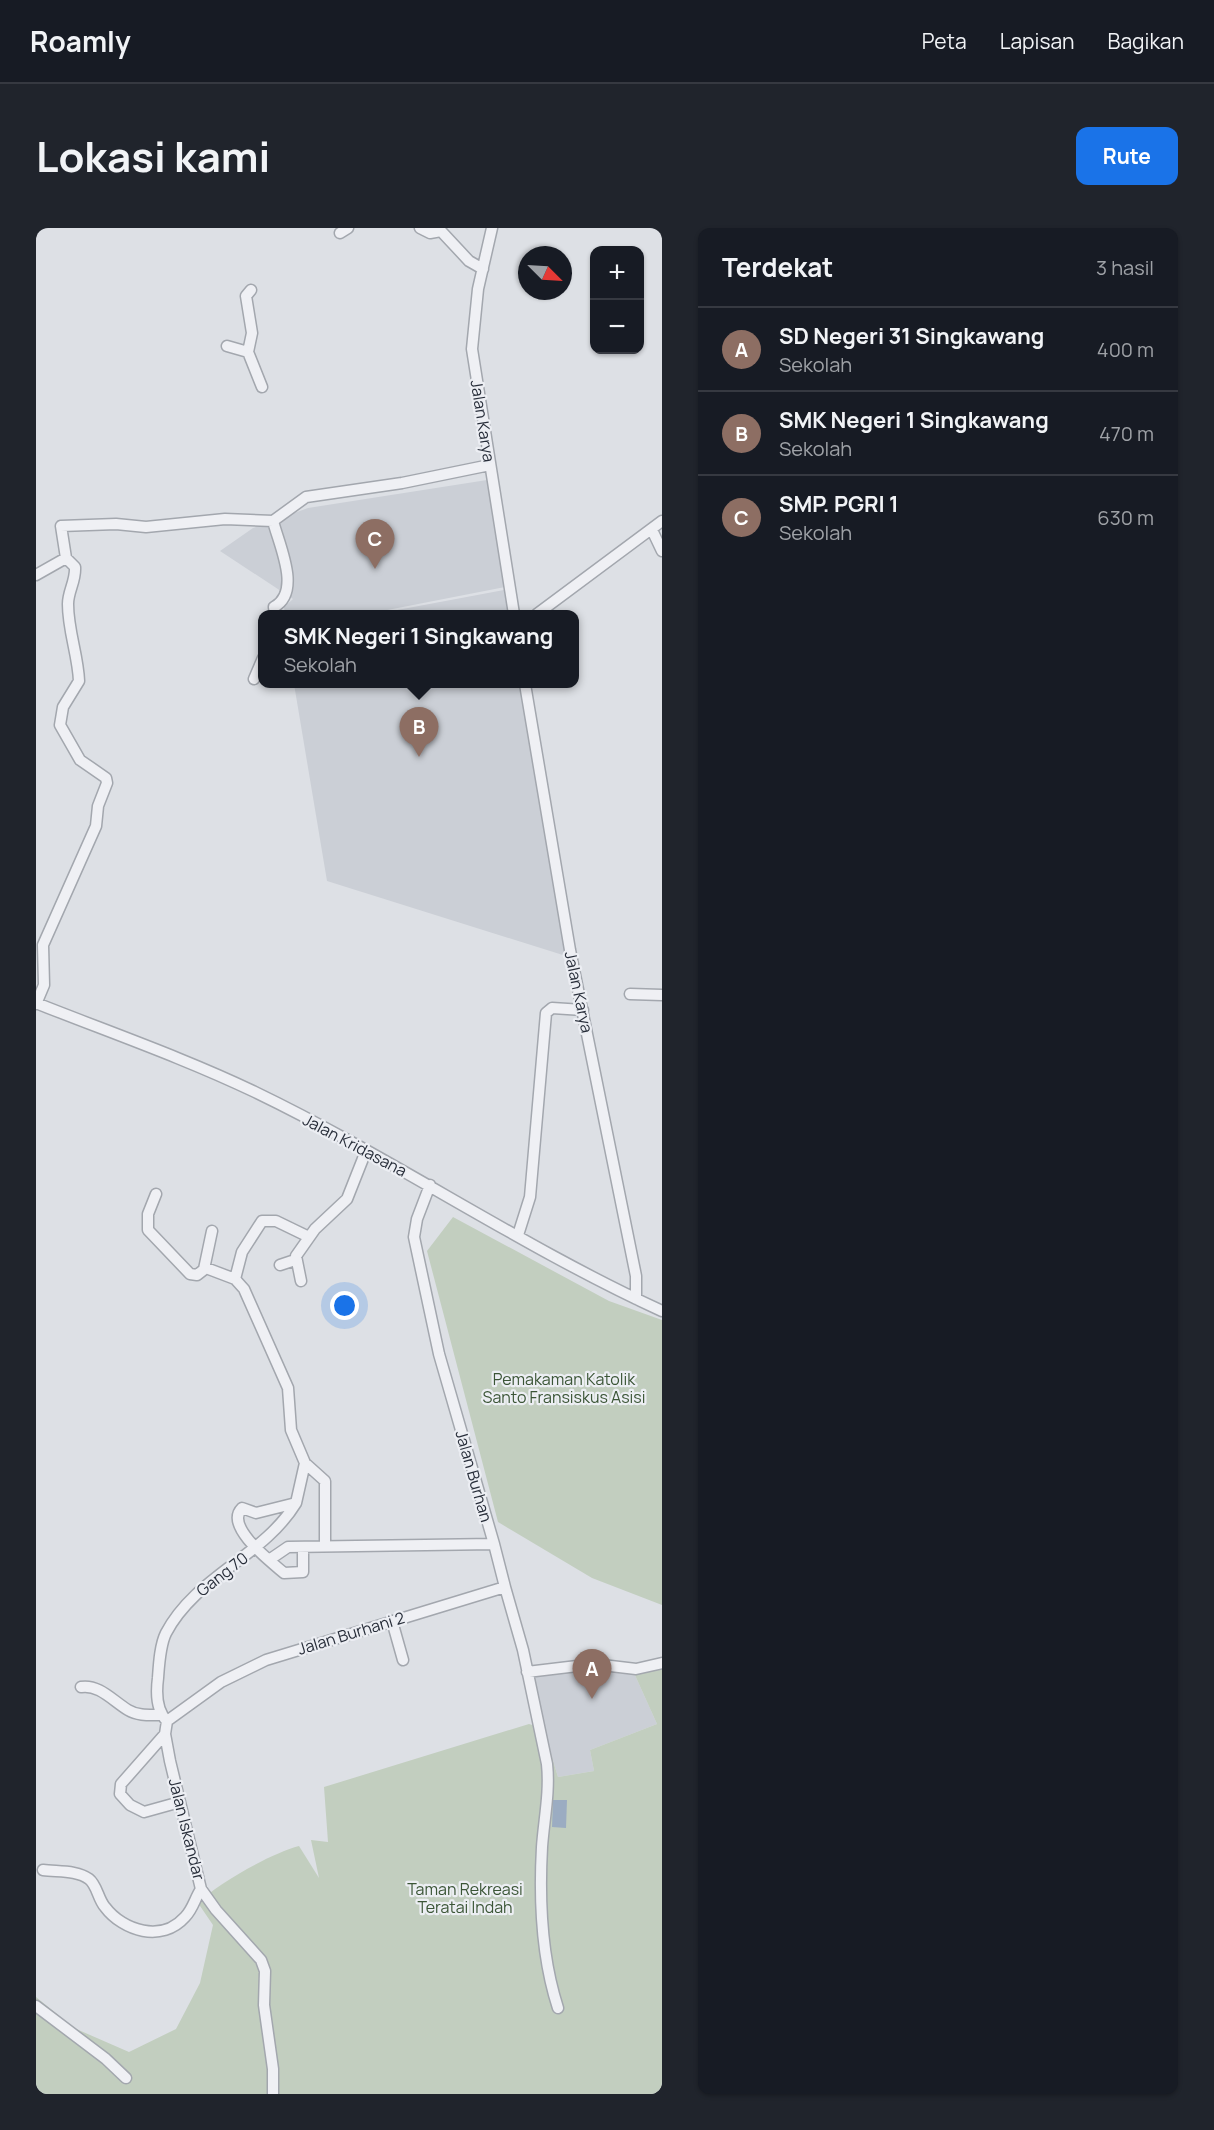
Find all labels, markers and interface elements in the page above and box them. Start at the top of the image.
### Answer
text: Roamly [30,22,131,60]
text: Peta [922,27,967,55]
text: Lapisan [1000,27,1075,55]
text: Bagikan [1108,27,1184,55]
text: Lokasi kami [36,127,270,185]
button: Rute [1076,127,1178,185]
north arrow [518,246,572,300]
map controls [590,246,644,354]
button: + [590,246,644,300]
text: Terdekat [722,249,833,285]
text: 3 hasil [1096,254,1154,281]
button: − [590,300,644,354]
text: SD Negeri 31 Singkawang [779,321,1044,351]
text: A [735,336,748,363]
text: 400 m [1097,336,1154,363]
text: Sekolah [779,351,852,378]
street label: Jalan Karya [466,378,500,464]
text: SMK Negeri 1 Singkawang [779,405,1049,435]
text: B [735,420,748,447]
text: 470 m [1099,420,1154,447]
text: Sekolah [779,435,852,462]
text: SMP. PGRI 1 [779,489,899,519]
text: C [734,504,749,531]
text: 630 m [1097,504,1154,531]
text: Sekolah [779,519,852,546]
pin: C [356,520,394,569]
popup [258,610,579,688]
text: SMK Negeri 1 Singkawang [284,621,553,651]
text: Sekolah [284,651,357,678]
pin: B [400,708,439,757]
street label: Jalan Karya [560,949,598,1035]
street label: Jalan Kridasana [299,1108,411,1182]
your location [330,1291,359,1320]
park label: Pemakaman Katolik Santo Fransiskus Asisi [483,1368,645,1408]
street label: Jalan Burhan [450,1427,498,1525]
street label: Gang 70 [192,1547,252,1601]
street label: Jalan Burhani 2 [295,1606,407,1660]
pin: A [572,1650,612,1699]
street label: Jalan Iskandar [164,1776,210,1882]
park label: Taman Rekreasi Teratai Indah [407,1878,523,1918]

